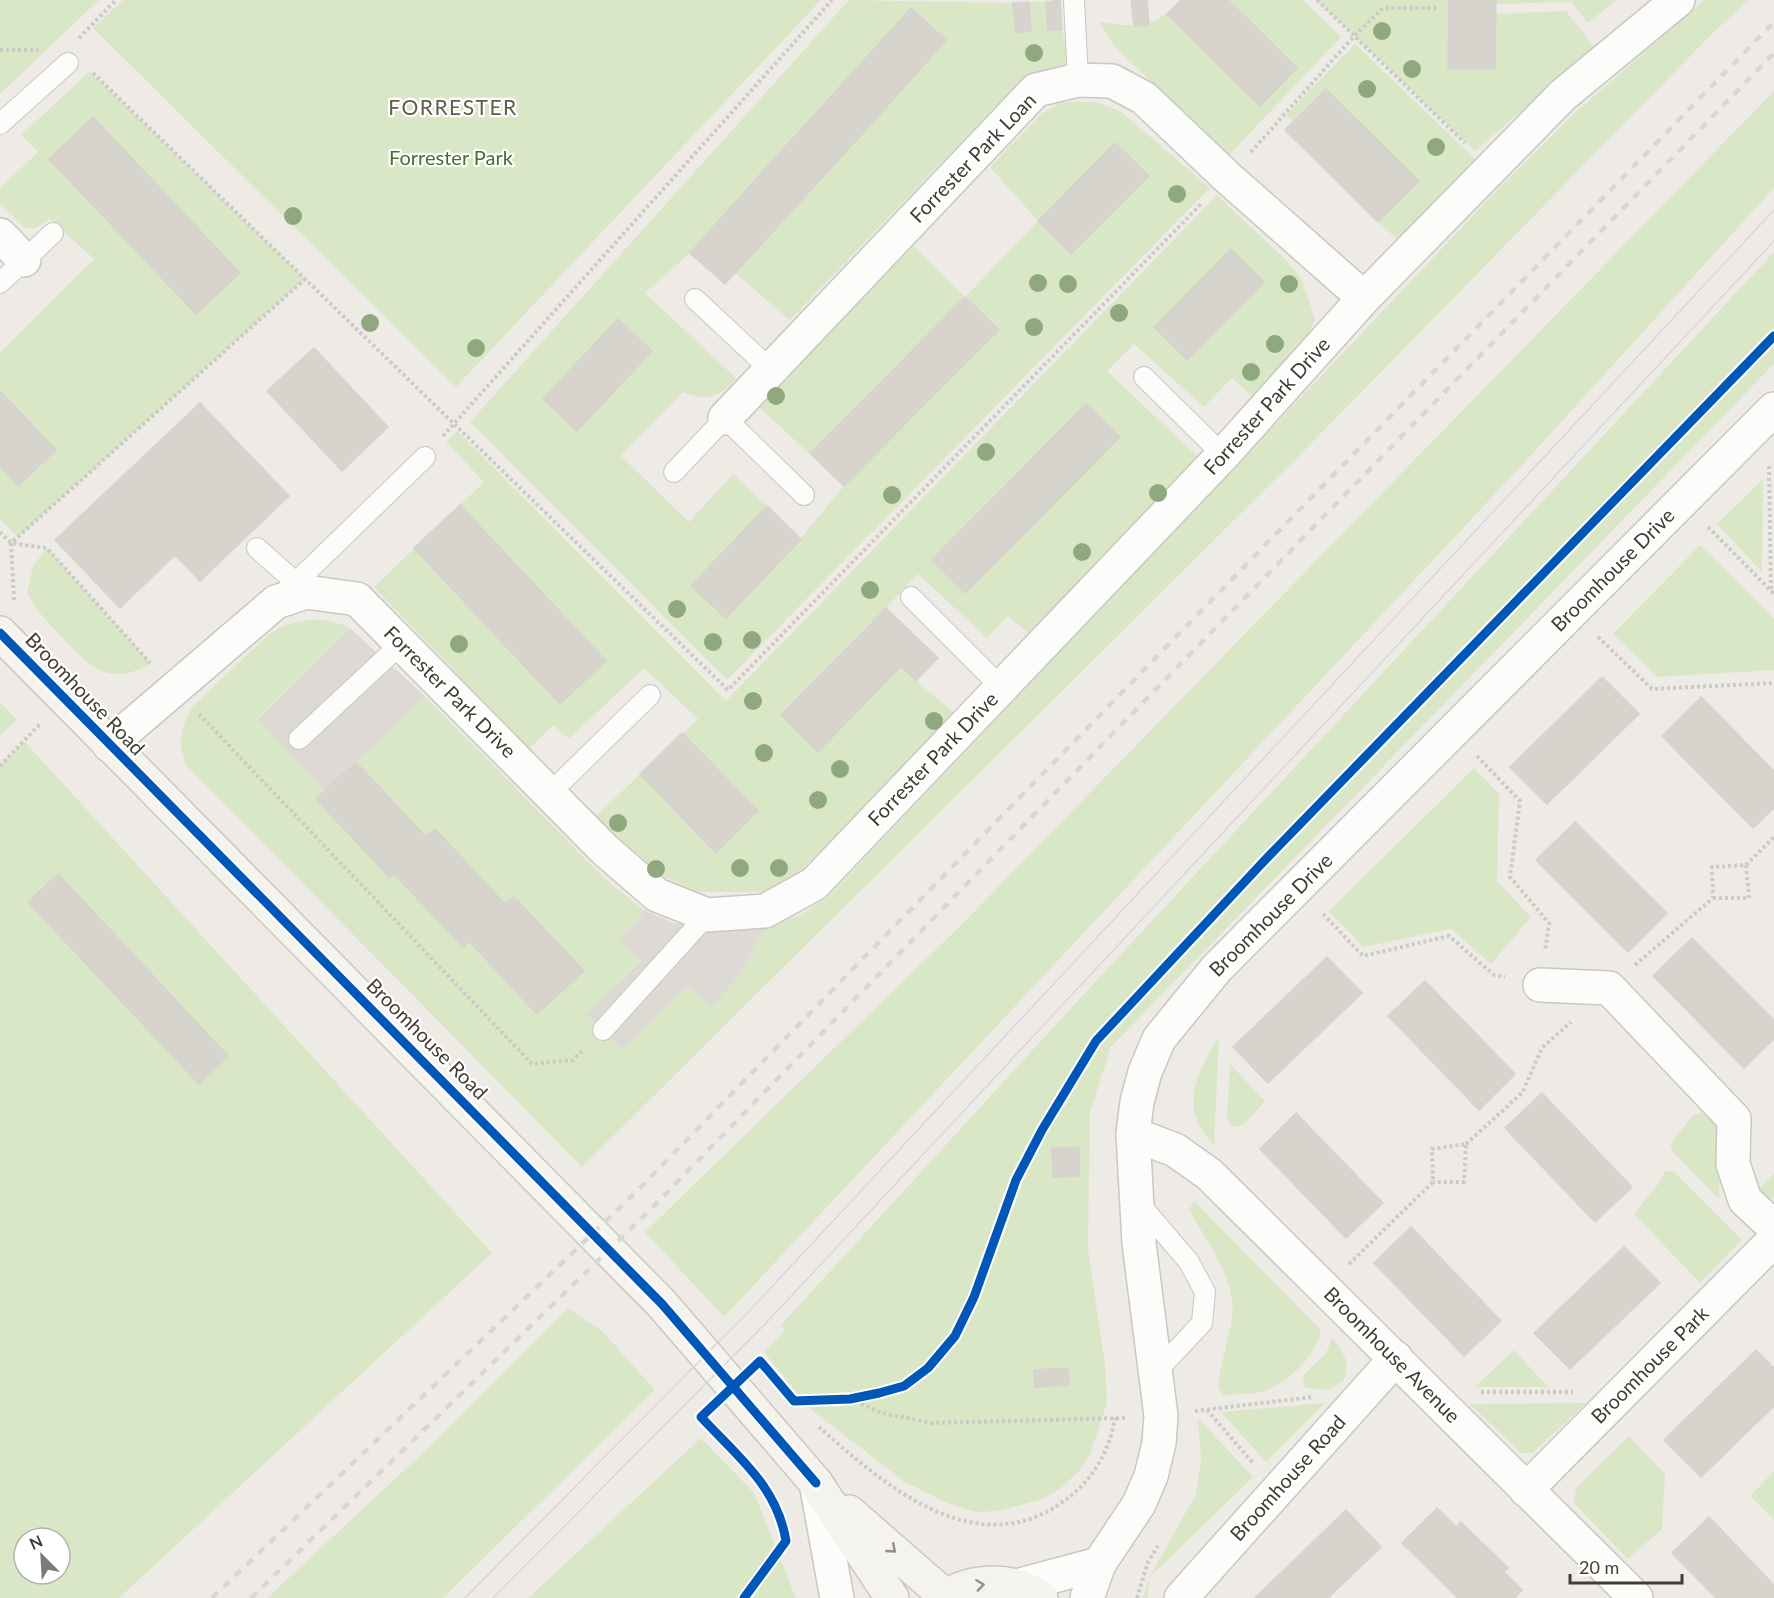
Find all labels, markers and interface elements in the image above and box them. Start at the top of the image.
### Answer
street label: Forrester Park Loan [904,87,1040,227]
district label: FORRESTER [388,94,518,119]
park label: Forrester Park [389,145,514,169]
street label: Forrester Park Drive [1198,332,1334,479]
street label: Broomhouse Drive [1546,503,1679,636]
street label: Forrester Park Drive [380,620,522,762]
street label: Broomhouse Road [21,627,150,760]
street label: Forrester Park Drive [862,686,1002,830]
street label: Broomhouse Drive [1204,848,1337,981]
street label: Broomhouse Road [362,973,493,1104]
street label: Broomhouse Avenue [1320,1281,1466,1427]
street label: Broomhouse Park [1586,1300,1713,1428]
street label: Broomhouse Road [1224,1409,1350,1545]
north arrow [12,1526,72,1586]
text: N [26,1531,45,1553]
one-way arrow [885,1542,896,1553]
scale bar [1570,1547,1682,1585]
text: 20 m [1579,1556,1619,1578]
one-way arrow [975,1579,985,1591]

